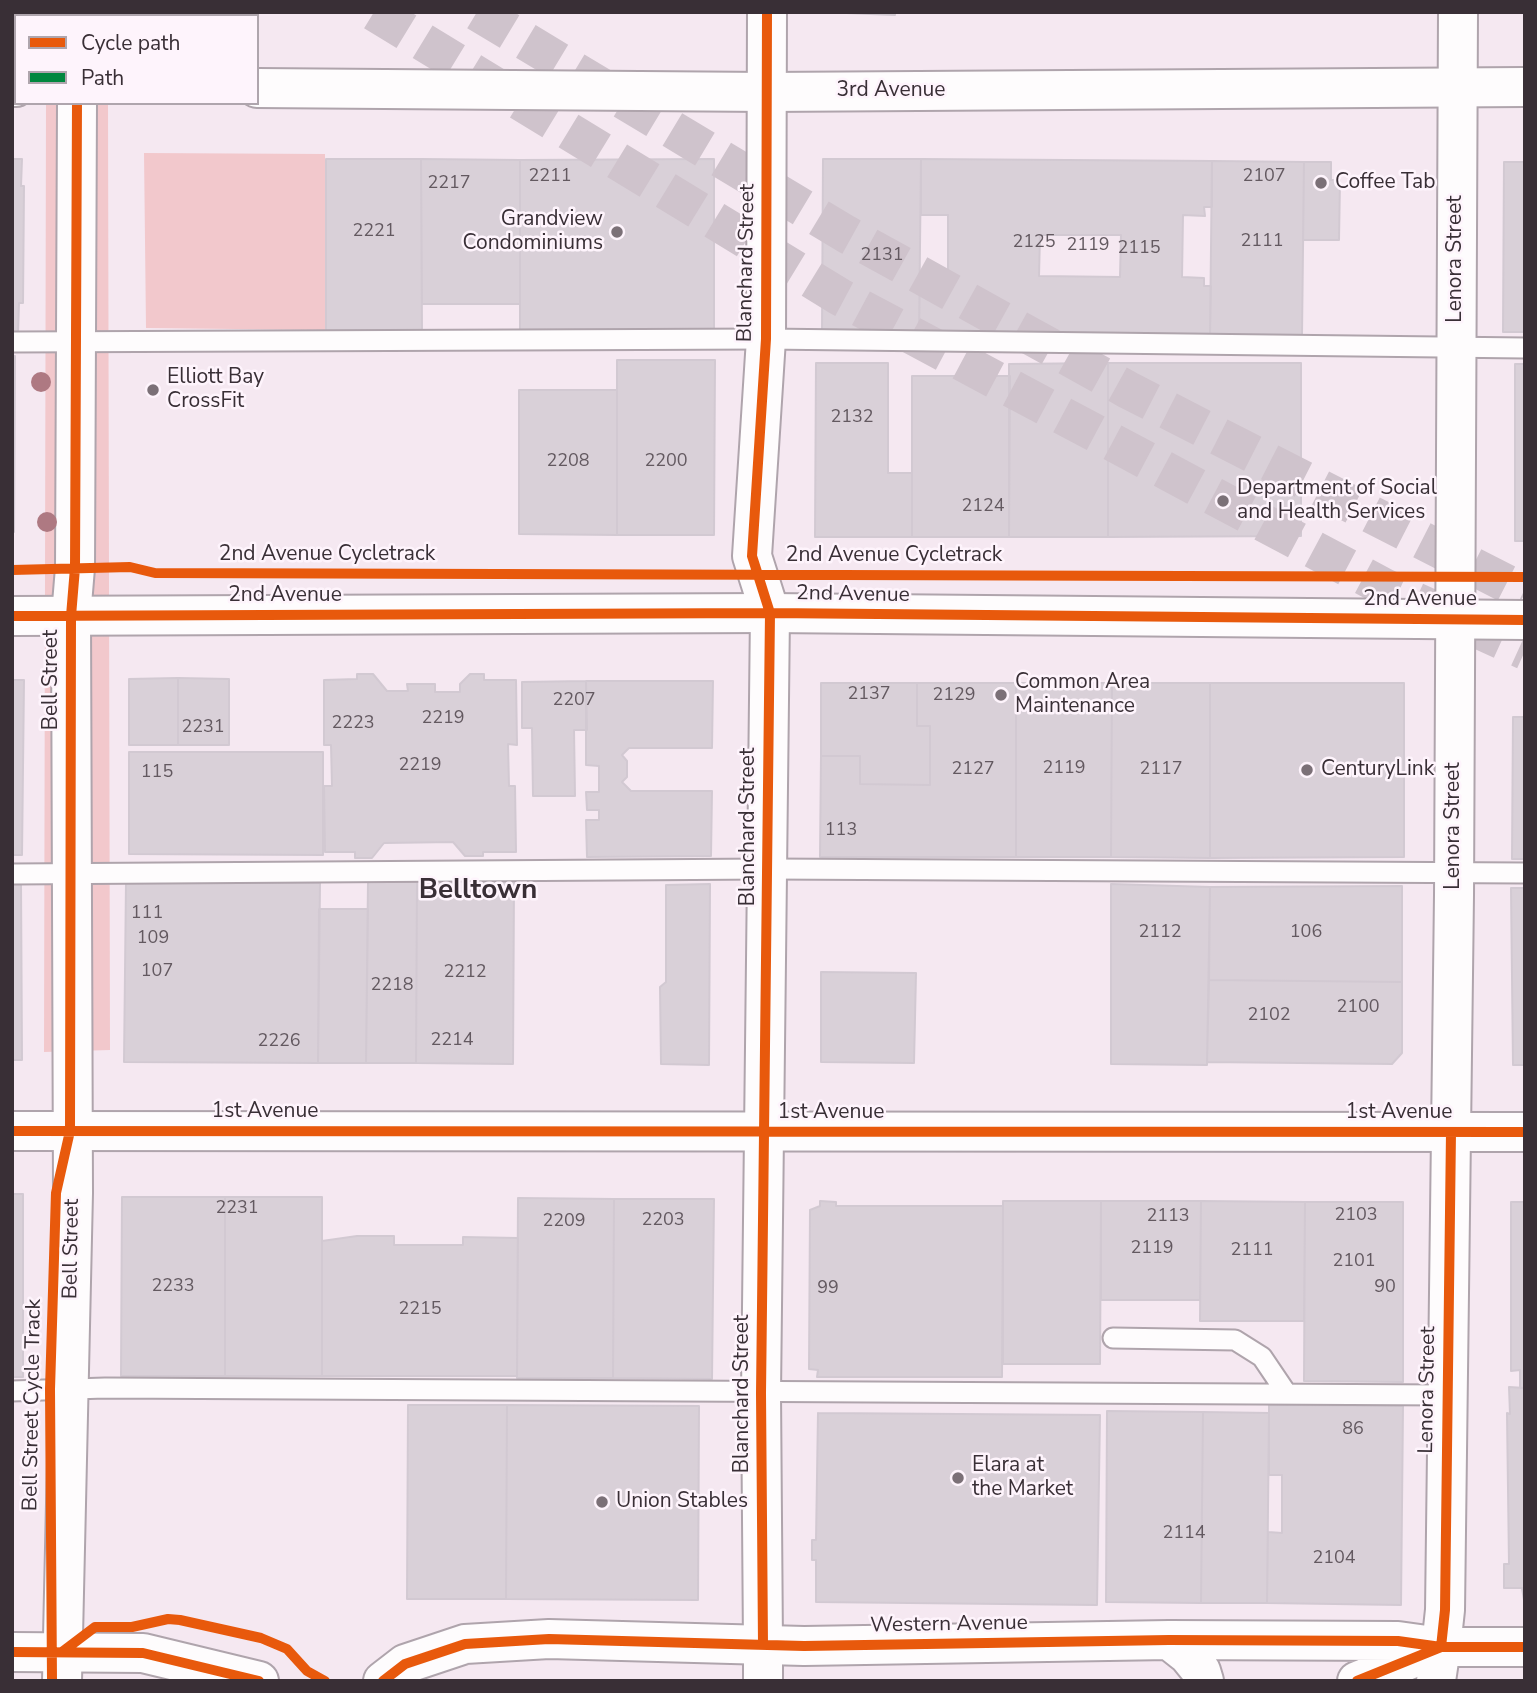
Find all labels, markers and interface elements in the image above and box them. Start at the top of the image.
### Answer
legend [14,14,259,105]
text: Cycle path [81,29,180,57]
text: Path [81,64,124,92]
street label: 3rd Avenue [836,78,946,104]
house number: 2211 [528,166,572,188]
house number: 2107 [1242,166,1286,188]
place label: Coffee Tab [1335,170,1435,196]
house number: 2217 [427,173,471,195]
marker: Coffee Tab [1313,175,1329,191]
street label: Blanchard Street [733,184,761,342]
street label: Lenora Street [1443,195,1469,323]
place label: Grandview Condominiums [463,207,603,257]
house number: 2221 [352,221,396,243]
marker: Grandview Condominiums [609,224,625,240]
house number: 2111 [1240,231,1284,253]
house number: 2125 [1012,232,1056,254]
house number: 2119 [1066,235,1110,257]
house number: 2115 [1117,238,1161,260]
house number: 2131 [860,245,904,267]
place label: Elliott Bay CrossFit [167,365,264,415]
marker: Elliott Bay CrossFit [145,382,161,398]
house number: 2132 [830,407,874,429]
house number: 2208 [546,451,590,473]
house number: 2200 [644,451,688,473]
place label: Department of Social and Health Services [1237,476,1437,526]
marker: Department of Social and Health Services [1215,493,1231,509]
house number: 2124 [961,496,1005,518]
street label: 2nd Avenue Cycletrack [219,542,435,568]
street label: 2nd Avenue Cycletrack [786,543,1002,569]
street label: 2nd Avenue [796,581,910,609]
street label: 2nd Avenue [228,583,342,609]
street label: 2nd Avenue [1363,587,1477,613]
street label: Bell Street [39,630,65,730]
place label: Common Area Maintenance [1015,670,1150,720]
house number: 2137 [847,684,891,706]
house number: 2129 [932,685,976,707]
marker: Common Area Maintenance [993,687,1009,703]
house number: 2207 [552,690,596,712]
house number: 2219 [421,708,465,730]
house number: 2223 [331,713,375,735]
house number: 2231 [181,717,225,739]
street label: Blanchard Street [736,748,762,906]
house number: 2219 [398,755,442,777]
place label: CenturyLink [1321,757,1434,783]
house number: 2119 [1042,758,1086,780]
house number: 2127 [951,759,995,781]
house number: 2117 [1139,759,1183,781]
house number: 115 [141,762,173,784]
marker: CenturyLink [1299,762,1315,778]
street label: Lenora Street [1441,762,1467,890]
house number: 113 [825,820,857,842]
district label: Belltown [419,874,537,908]
house number: 111 [131,903,163,925]
house number: 2112 [1138,922,1182,944]
house number: 106 [1290,922,1322,944]
house number: 109 [137,928,169,950]
house number: 107 [141,961,173,983]
house number: 2212 [443,962,487,984]
house number: 2218 [370,975,414,997]
house number: 2100 [1336,997,1380,1019]
house number: 2102 [1247,1005,1291,1027]
house number: 2214 [430,1030,474,1052]
house number: 2226 [257,1031,301,1053]
street label: 1st Avenue [212,1099,318,1125]
street label: 1st Avenue [778,1100,884,1126]
street label: 1st Avenue [1346,1100,1452,1126]
house number: 2231 [215,1198,259,1220]
street label: Bell Street [59,1199,85,1299]
house number: 2103 [1334,1205,1378,1227]
house number: 2113 [1146,1206,1190,1228]
house number: 2203 [641,1210,685,1232]
house number: 2209 [542,1211,586,1233]
house number: 2119 [1130,1238,1174,1260]
house number: 2111 [1230,1240,1274,1262]
house number: 2101 [1332,1251,1376,1273]
house number: 2233 [151,1276,195,1298]
house number: 90 [1374,1277,1396,1299]
house number: 99 [817,1278,839,1300]
street label: Bell Street Cycle Track [19,1299,47,1511]
house number: 2215 [398,1299,442,1321]
street label: Blanchard Street [730,1315,756,1473]
street label: Lenora Street [1414,1326,1442,1454]
house number: 86 [1342,1419,1364,1441]
place label: Elara at the Market [972,1453,1073,1503]
marker: Elara at the Market [950,1470,966,1486]
place label: Union Stables [616,1489,748,1515]
marker: Union Stables [594,1494,610,1510]
house number: 2114 [1162,1523,1206,1545]
house number: 2104 [1312,1548,1356,1570]
street label: Western Avenue [870,1611,1028,1639]

